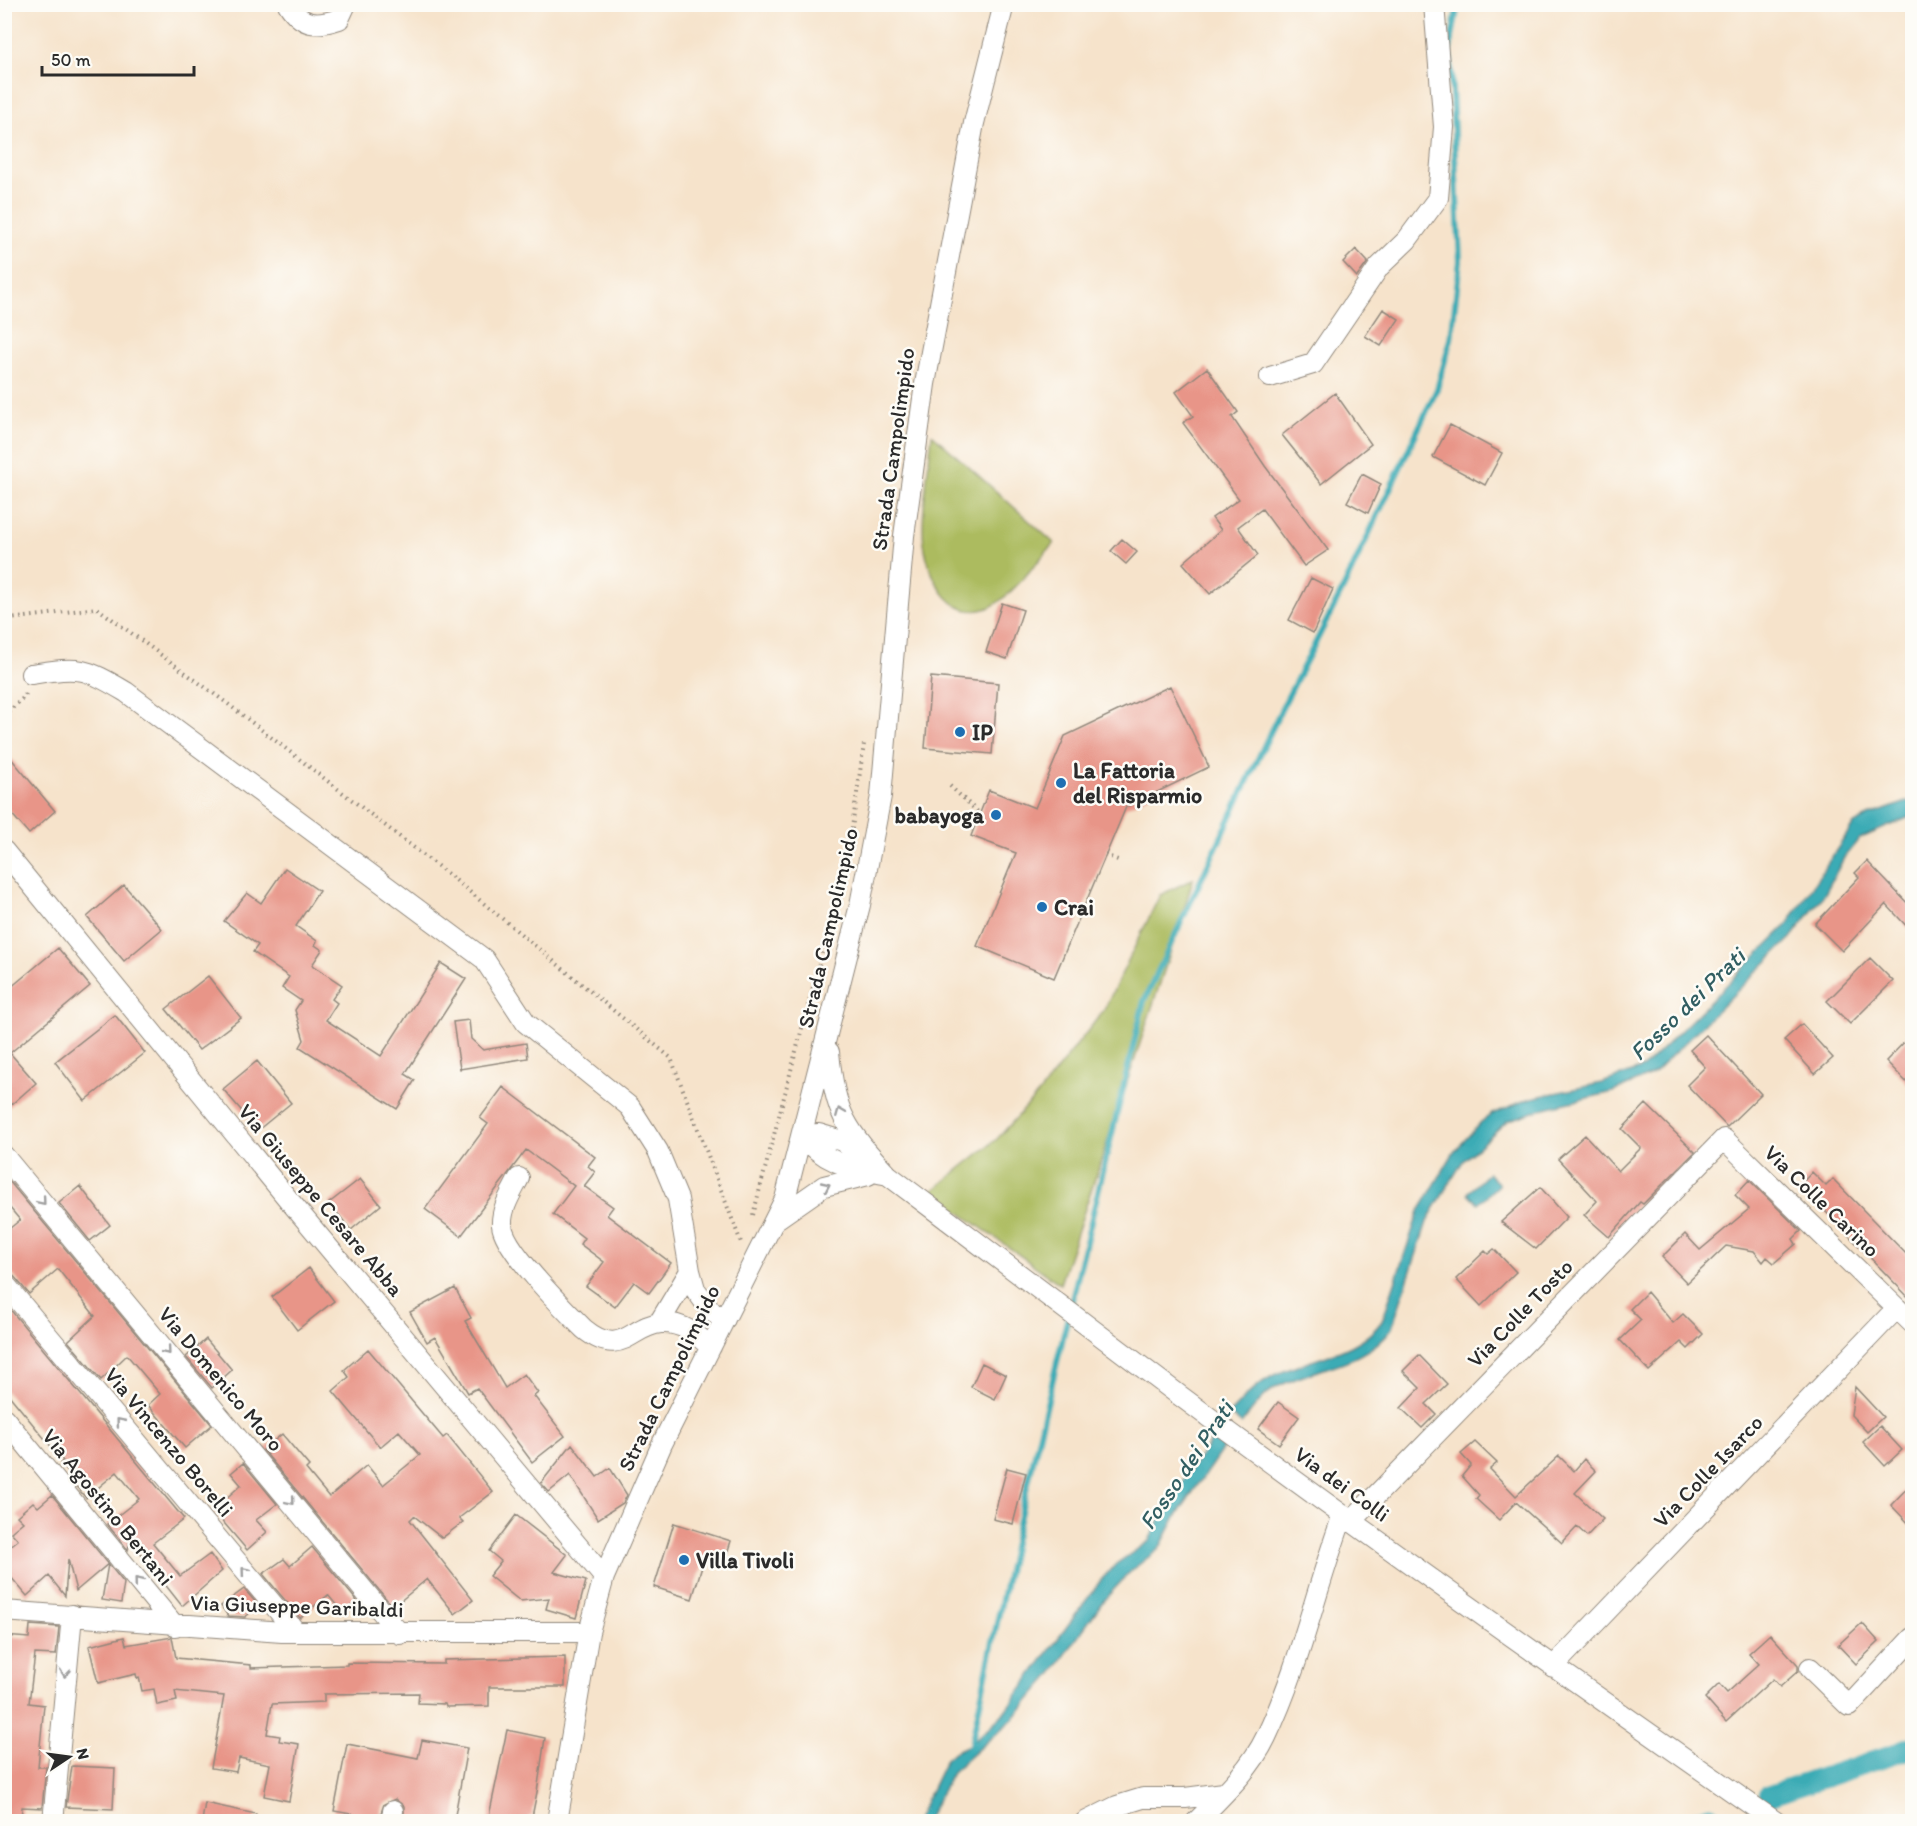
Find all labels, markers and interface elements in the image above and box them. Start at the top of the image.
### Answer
scale bar [42,39,194,77]
text: 50 m [51,49,91,71]
street label: Strada Campolimpido [865,346,921,552]
place label: IP [972,719,993,746]
marker: IP [953,725,967,739]
place label: La Fattoria del Risparmio [1073,757,1202,809]
marker: La Fattoria del Risparmio [1054,776,1068,790]
place label: babayoga [895,802,985,829]
marker: babayoga [989,808,1003,822]
street label: Strada Campolimpido [792,825,864,1031]
place label: Crai [1054,894,1094,921]
marker: Crai [1035,900,1049,914]
water label: Fosso dei Prati [1623,940,1753,1066]
street label: Via Giuseppe Cesare Abba [233,1098,410,1302]
one-way arrow [835,1108,847,1119]
street label: Via Colle Carino [1759,1139,1885,1263]
one-way arrow [820,1181,831,1193]
one-way arrow [35,1194,46,1205]
street label: Via Colle Tosto [1462,1253,1578,1373]
street label: Strada Campolimpido [612,1280,726,1476]
street label: Via Domenico Moro [153,1301,289,1457]
one-way arrow [159,1344,170,1355]
street label: Via Vincenzo Borelli [99,1362,239,1522]
water label: Fosso dei Prati [1132,1393,1241,1535]
street label: Via Colle Isarco [1647,1409,1769,1533]
one-way arrow [116,1418,127,1429]
street label: Via Agostino Bertani [36,1423,180,1591]
street label: Via dei Colli [1289,1440,1395,1528]
one-way arrow [283,1494,294,1505]
place label: Villa Tivoli [696,1547,794,1574]
marker: Villa Tivoli [677,1553,691,1567]
one-way arrow [241,1567,252,1578]
one-way arrow [134,1576,145,1587]
street label: Via Giuseppe Garibaldi [190,1589,404,1623]
one-way arrow [59,1669,72,1678]
north arrow [39,1727,99,1787]
text: N [73,1746,94,1761]

